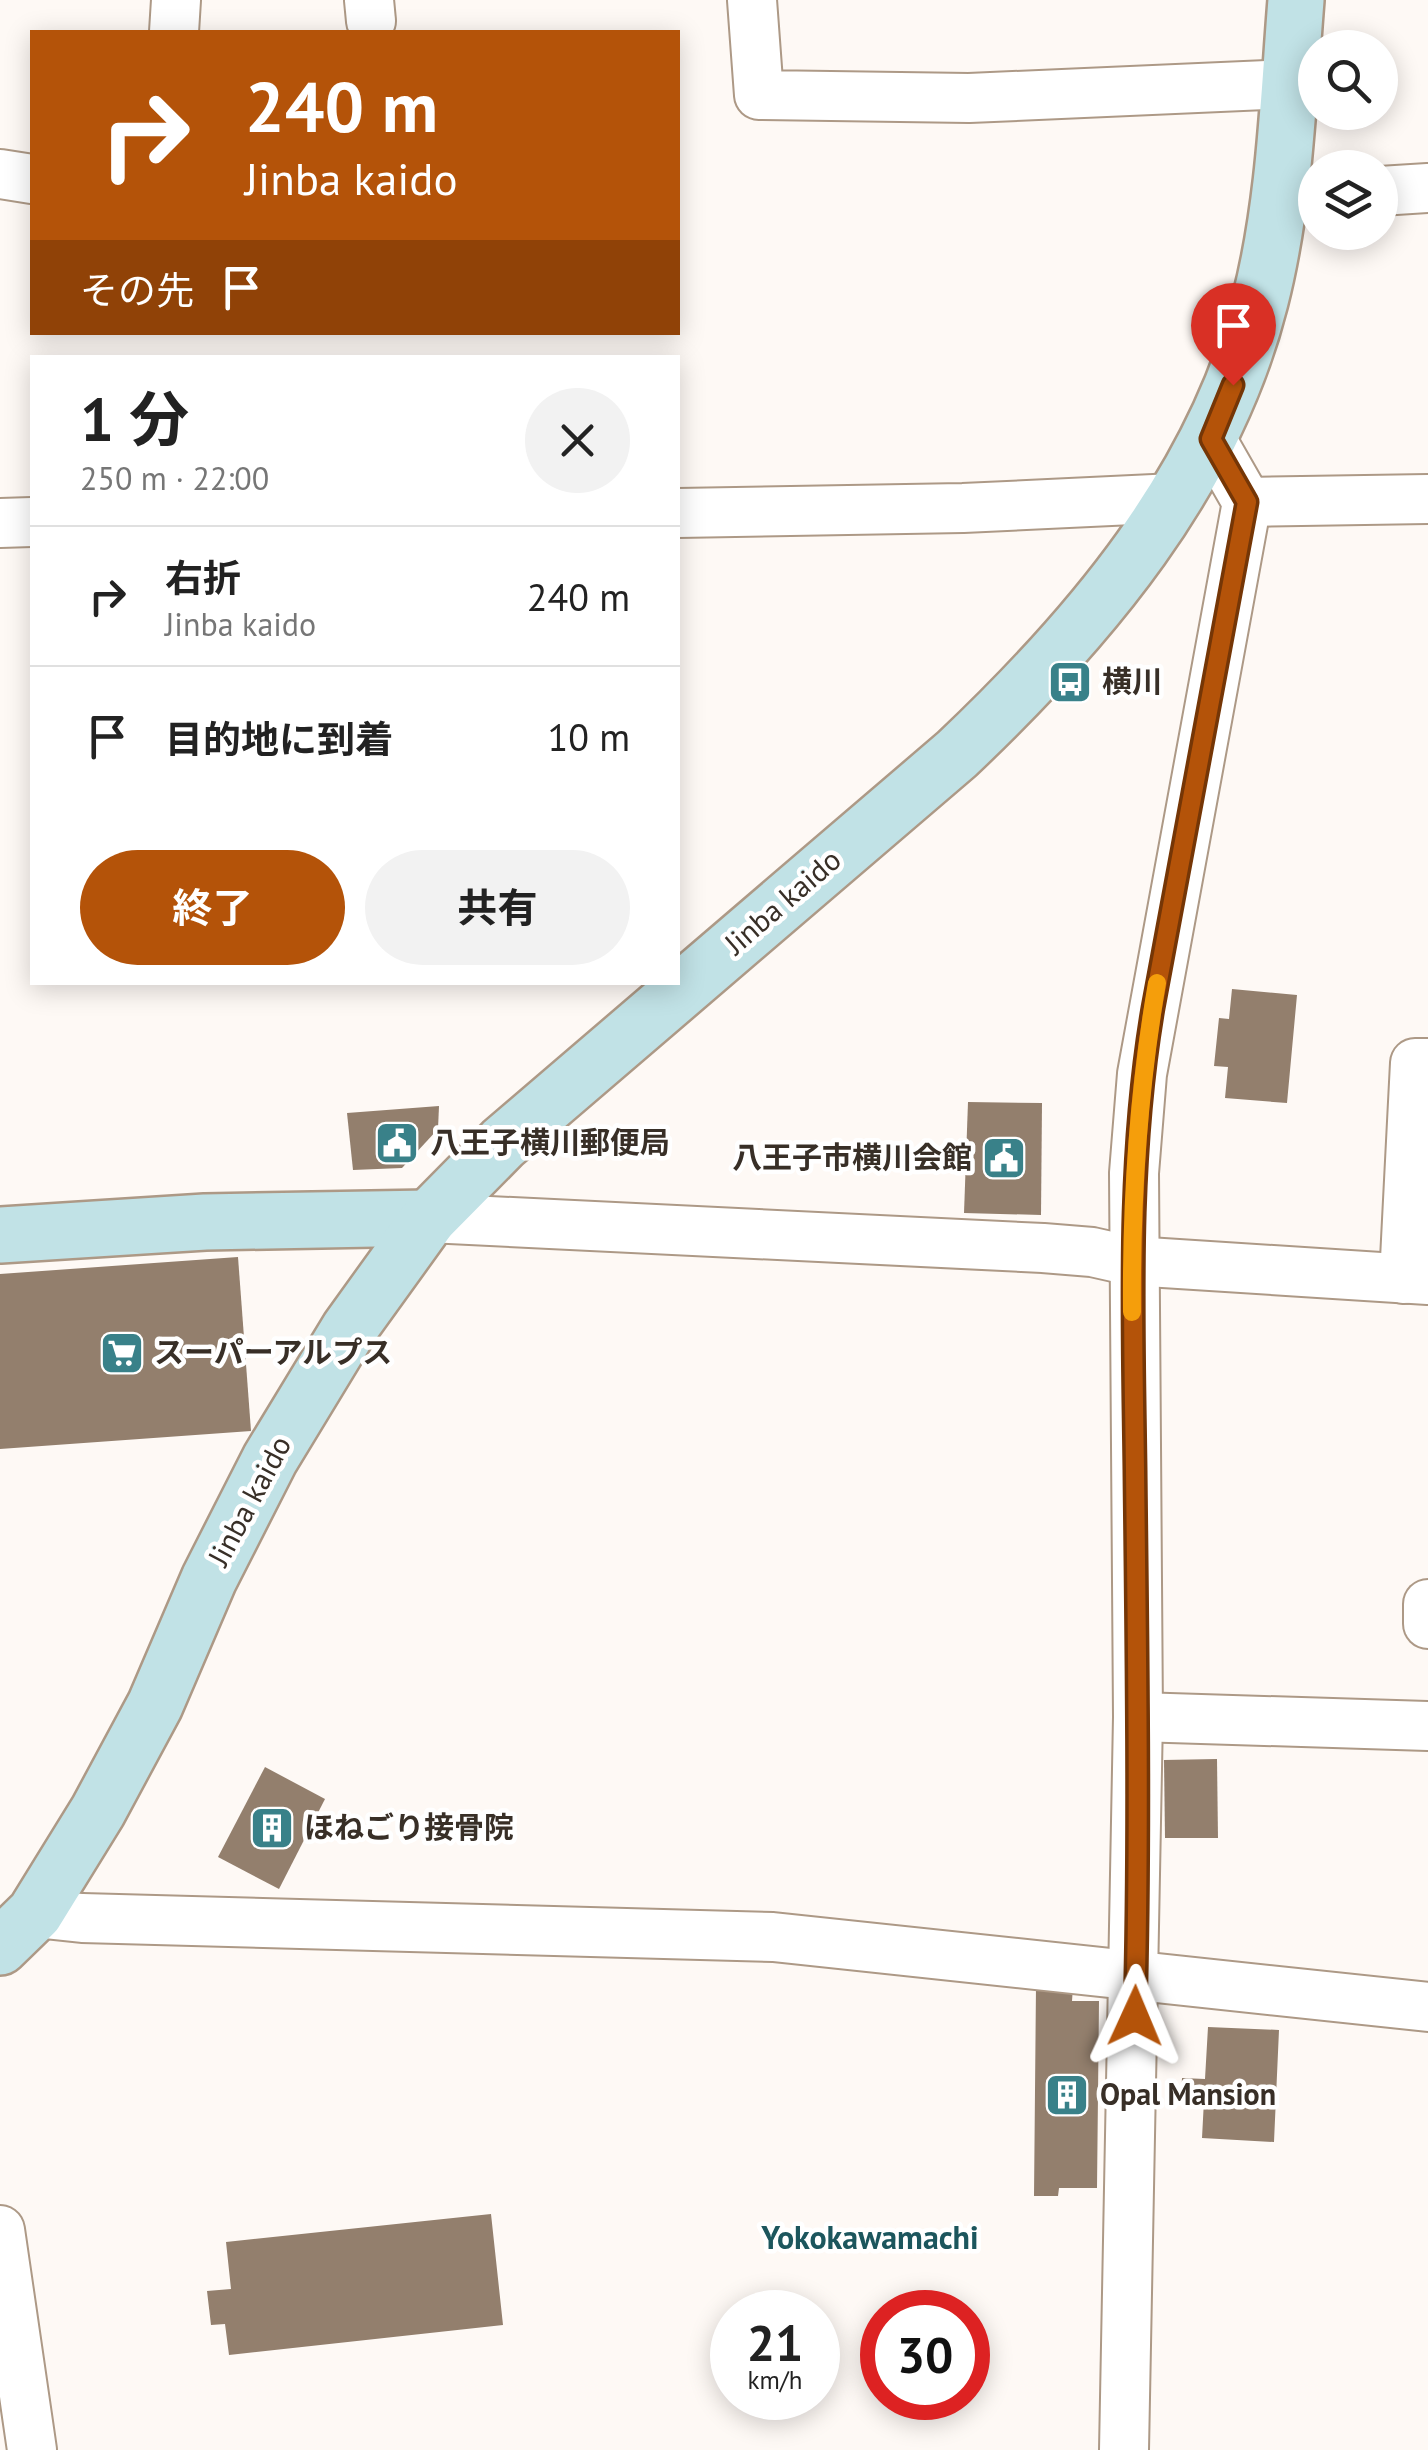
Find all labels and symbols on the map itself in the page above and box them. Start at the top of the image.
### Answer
pin [1191,283,1276,386]
bus stop icon: 横川 [1047,659,1093,705]
place label: 横川 [1102,661,1162,700]
street label: Jinba kaido [714,840,848,963]
public building icon: 八王子横川郵便局 [374,1120,420,1166]
place label: 八王子横川郵便局 [430,1122,670,1161]
public building icon: 八王子市横川会館 [981,1135,1027,1181]
place label: 八王子市横川会館 [732,1137,972,1176]
supermarket icon: スーパーアルプス [99,1330,145,1376]
place label: スーパーアルプス [154,1332,392,1371]
street label: Jinba kaido [197,1429,299,1574]
building icon: ほねごり接骨院 [249,1805,295,1851]
place label: ほねごり接骨院 [304,1807,514,1846]
position arrow [1083,1964,1187,2068]
building icon: Opal Mansion [1044,2072,1090,2118]
place label: Opal Mansion [1100,2074,1276,2113]
district label: Yokokawamachi [760,2216,979,2258]
speed limit sign: 30 [860,2290,990,2420]

